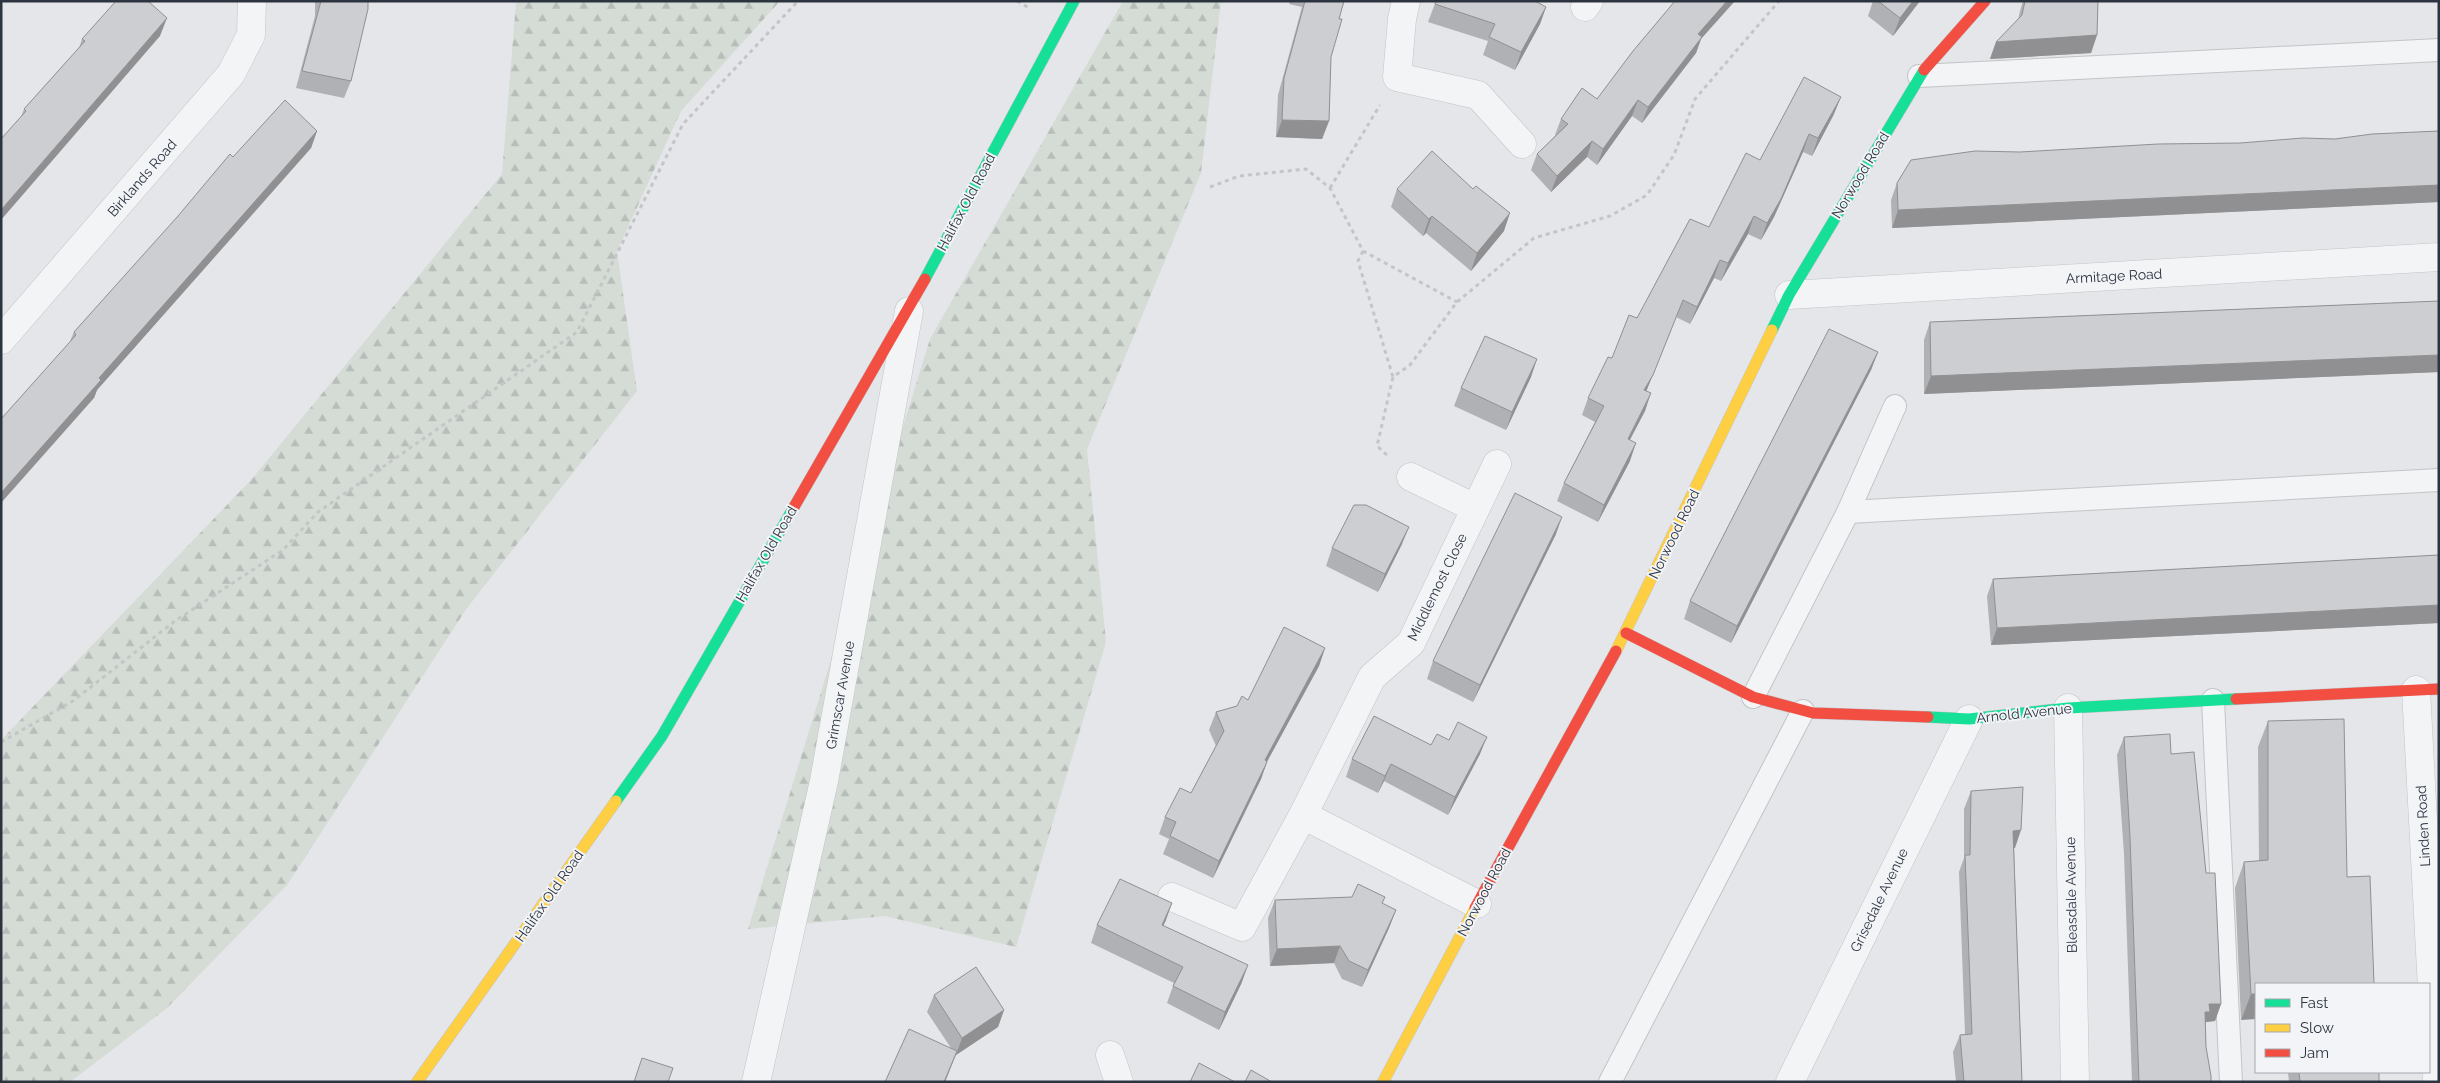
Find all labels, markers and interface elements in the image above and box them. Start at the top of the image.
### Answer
street label: Norwood Road [1828,129,1892,221]
street label: Birklands Road [104,136,180,220]
street label: Halifax Old Road [934,151,998,253]
street label: Armitage Road [2065,265,2163,287]
street label: Norwood Road [1645,487,1703,581]
street label: Halifax Old Road [732,503,800,605]
street label: Middlemost Close [1404,531,1470,643]
street label: Grimscar Avenue [823,640,857,750]
street label: Arnold Avenue [1976,700,2072,726]
street label: Linden Road [2413,785,2433,867]
street label: Bleasdale Avenue [2062,837,2080,953]
street label: Norwood Road [1454,845,1514,939]
street label: Grisedale Avenue [1847,845,1911,955]
street label: Halifax Old Road [512,847,586,945]
legend [2255,983,2430,1073]
text: Fast [2300,994,2328,1012]
text: Slow [2300,1019,2334,1037]
text: Jam [2300,1044,2329,1062]

